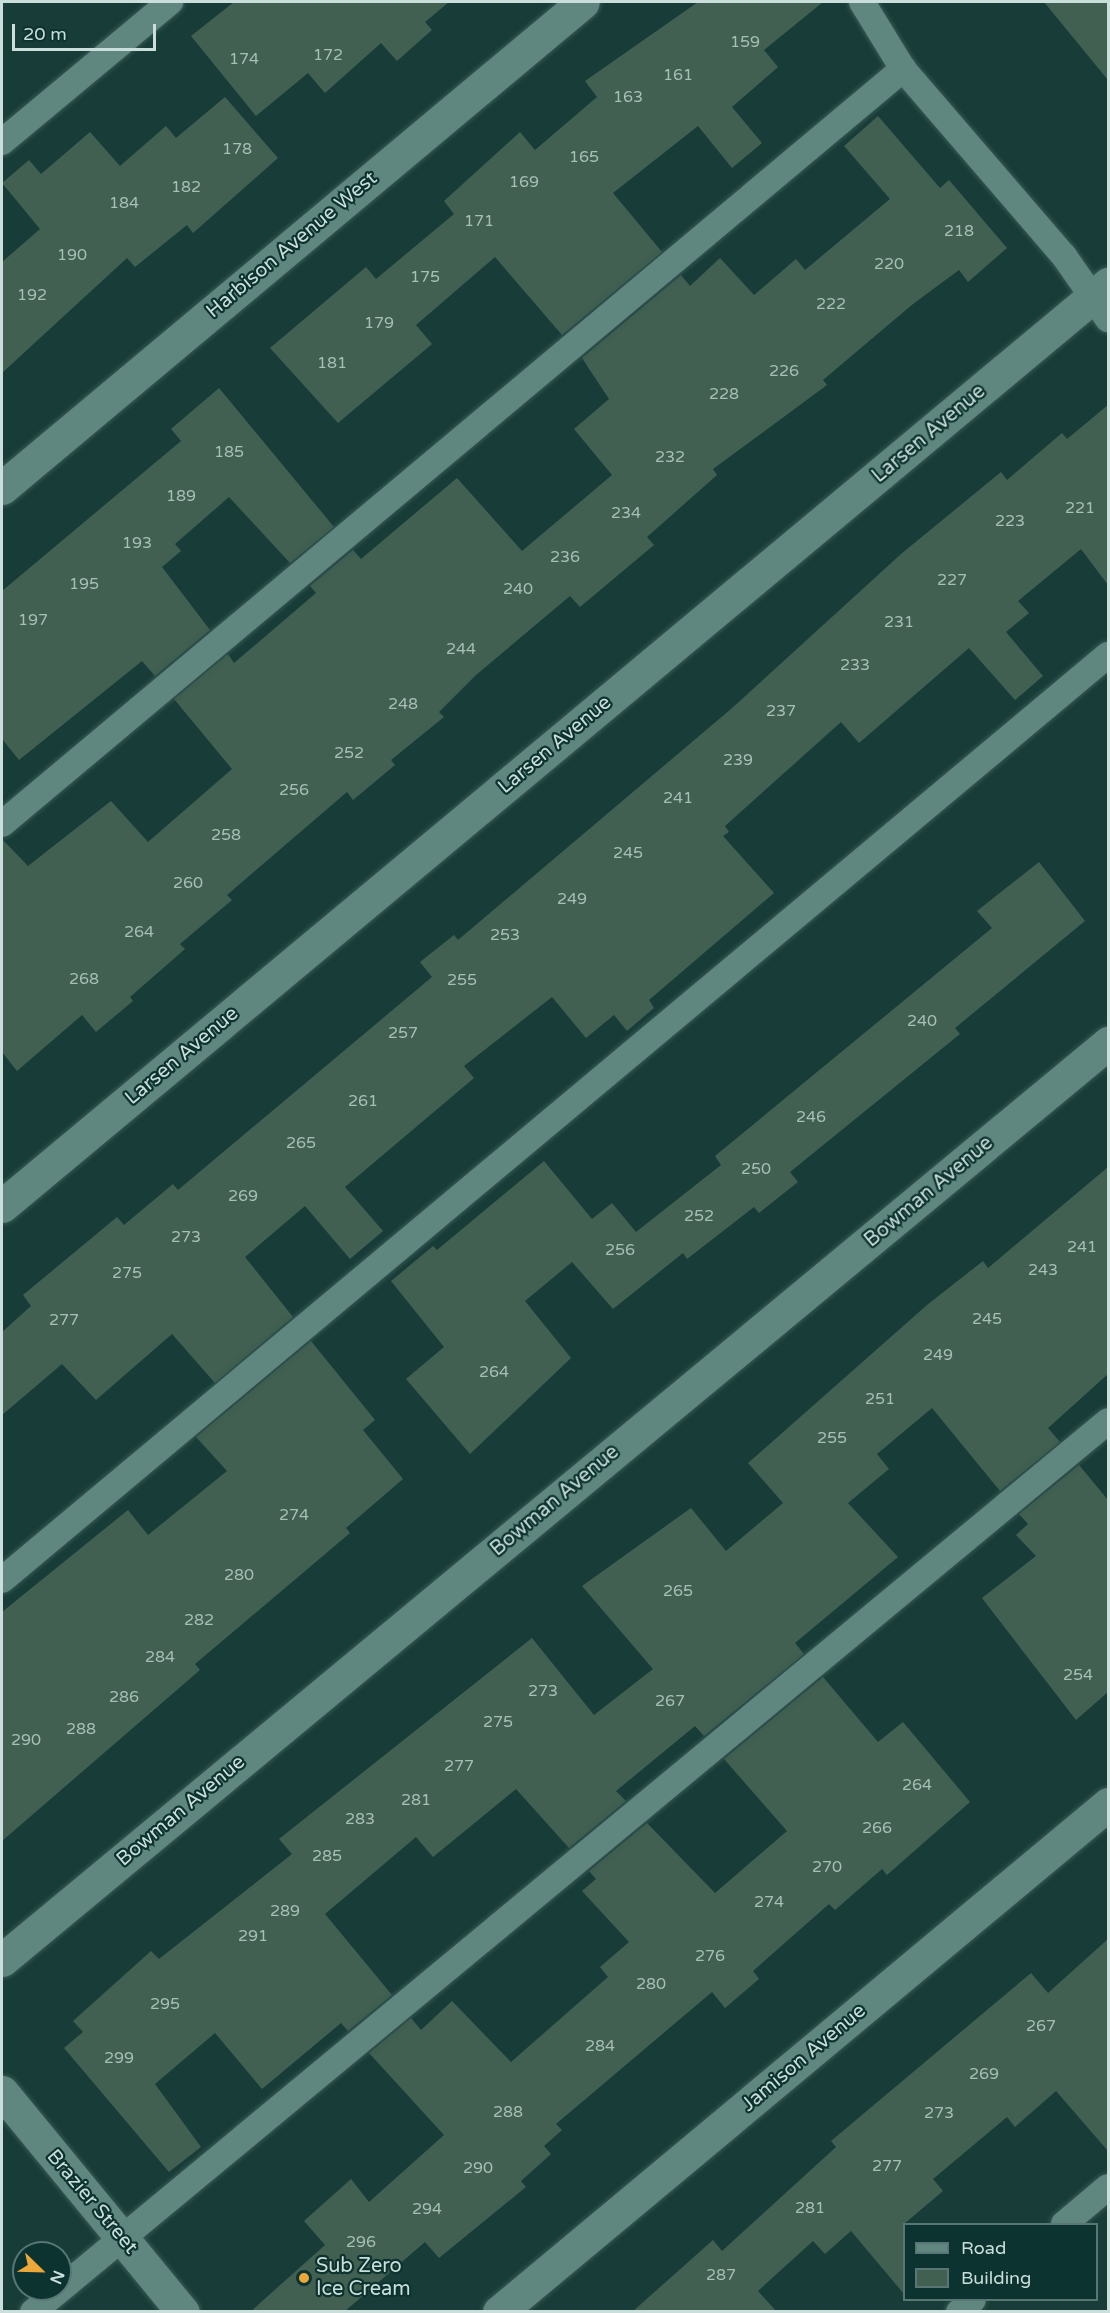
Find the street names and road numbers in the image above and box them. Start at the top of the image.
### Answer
street label: Harbison Avenue West [202,167,382,323]
street label: Larsen Avenue [868,380,990,488]
street label: Larsen Avenue [494,691,616,799]
street label: Larsen Avenue [121,1002,243,1110]
street label: Bowman Avenue [860,1131,998,1253]
street label: Bowman Avenue [486,1440,624,1562]
street label: Bowman Avenue [112,1750,250,1872]
street label: Jamison Avenue [737,1999,871,2117]
street label: Brazier Street [41,2145,143,2259]

